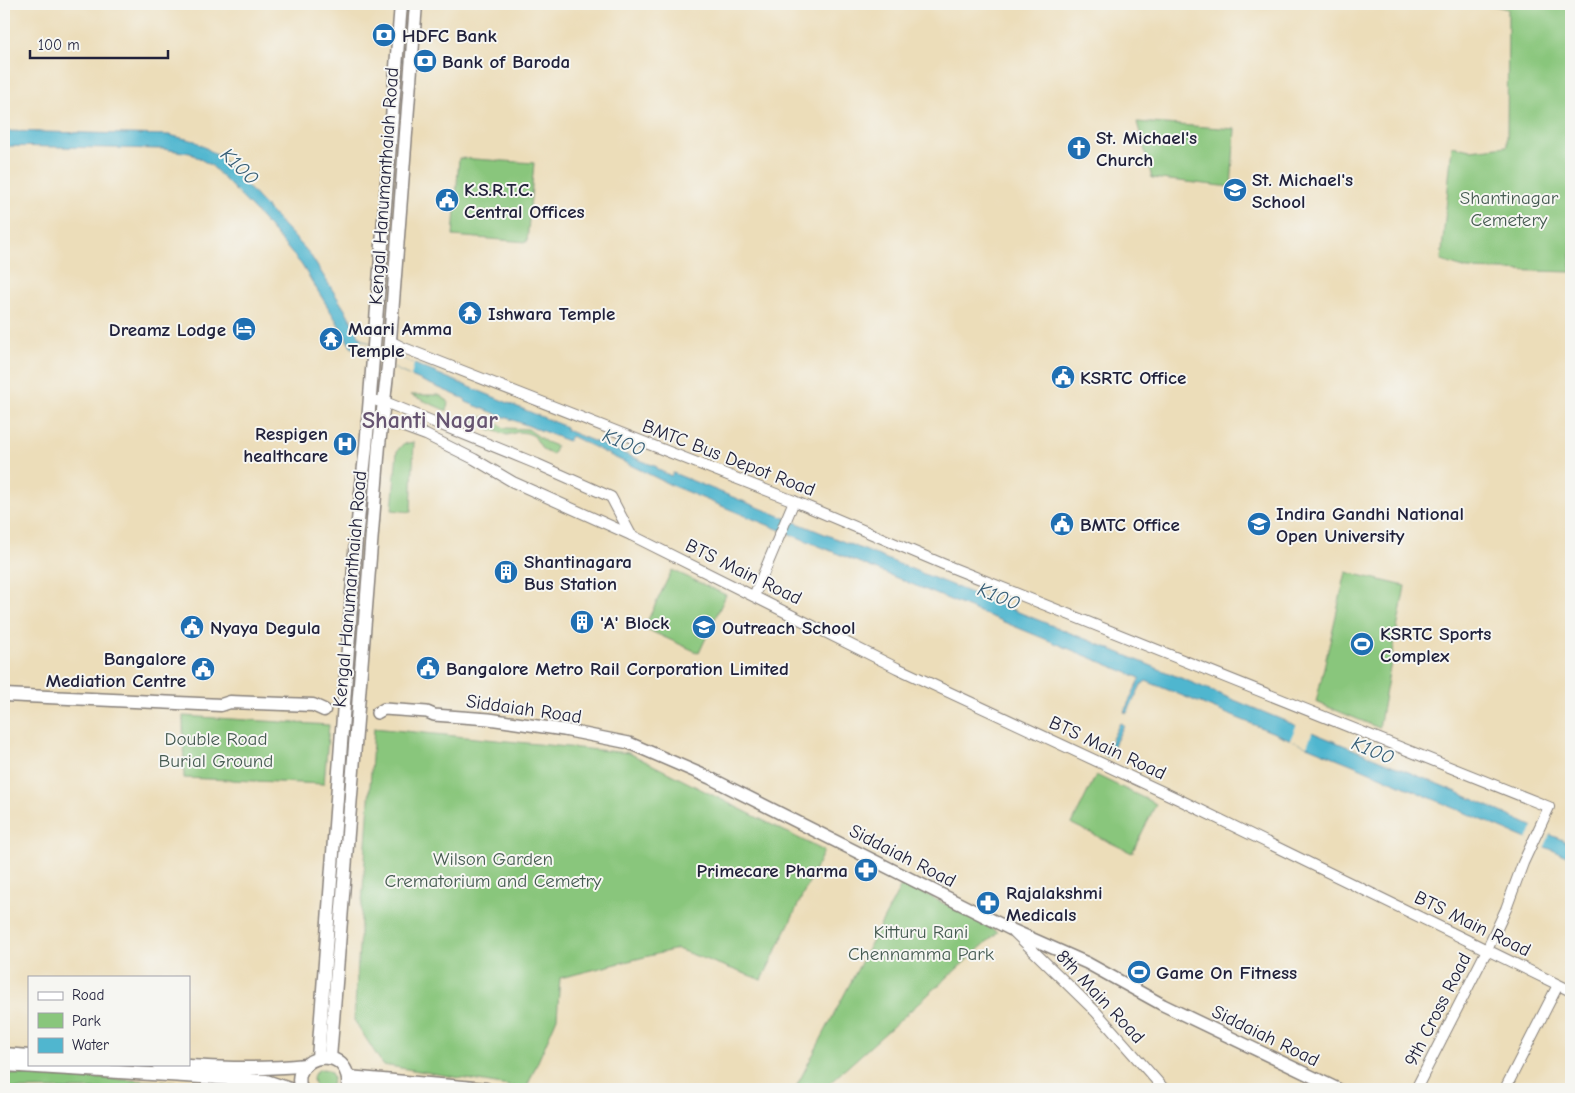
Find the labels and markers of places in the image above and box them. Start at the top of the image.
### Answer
bank icon: HDFC Bank [371,22,397,48]
place label: HDFC Bank [402,25,497,47]
bank icon: Bank of Baroda [412,48,438,74]
place label: Bank of Baroda [442,51,570,73]
place label: St. Michael's Church [1096,127,1197,171]
church icon: St. Michael's Church [1066,135,1092,161]
place label: St. Michael's School [1252,169,1353,213]
school or university icon: St. Michael's School [1222,177,1248,203]
place label: K.S.R.T.C. Central Offices [464,179,585,223]
public building icon: K.S.R.T.C. Central Offices [434,187,460,213]
temple icon: Ishwara Temple [457,300,483,326]
place label: Ishwara Temple [488,303,615,325]
hotel icon: Dreamz Lodge [231,316,257,342]
place label: Maari Amma Temple [348,318,452,362]
place label: Dreamz Lodge [109,319,226,341]
temple icon: Maari Amma Temple [318,326,344,352]
public building icon: KSRTC Office [1050,364,1076,390]
place label: KSRTC Office [1080,367,1186,389]
place label: Respigen healthcare [243,423,328,467]
hospital icon: Respigen healthcare [332,431,358,457]
place label: Indira Gandhi National Open University [1276,503,1464,547]
public building icon: BMTC Office [1049,511,1075,537]
school or university icon: Indira Gandhi National Open University [1246,511,1272,537]
place label: BMTC Office [1080,514,1180,536]
place label: Shantinagara Bus Station [524,551,632,595]
building icon: Shantinagara Bus Station [493,559,519,585]
building icon: 'A' Block [569,609,595,635]
place label: 'A' Block [600,612,670,634]
public building icon: Nyaya Degula [179,614,205,640]
school or university icon: Outreach School [691,614,717,640]
place label: Nyaya Degula [210,617,321,639]
place label: Outreach School [722,617,855,639]
place label: KSRTC Sports Complex [1380,623,1491,667]
sports icon: KSRTC Sports Complex [1349,631,1375,657]
place label: Bangalore Mediation Centre [46,648,186,692]
public building icon: Bangalore Metro Rail Corporation Limited [415,655,441,681]
public building icon: Bangalore Mediation Centre [190,656,216,682]
place label: Bangalore Metro Rail Corporation Limited [446,658,789,680]
pharmacy icon: Primecare Pharma [853,857,879,883]
place label: Primecare Pharma [696,860,848,882]
place label: Rajalakshmi Medicals [1006,882,1103,926]
pharmacy icon: Rajalakshmi Medicals [975,890,1001,916]
sports icon: Game On Fitness [1126,959,1152,985]
place label: Game On Fitness [1156,962,1297,984]

